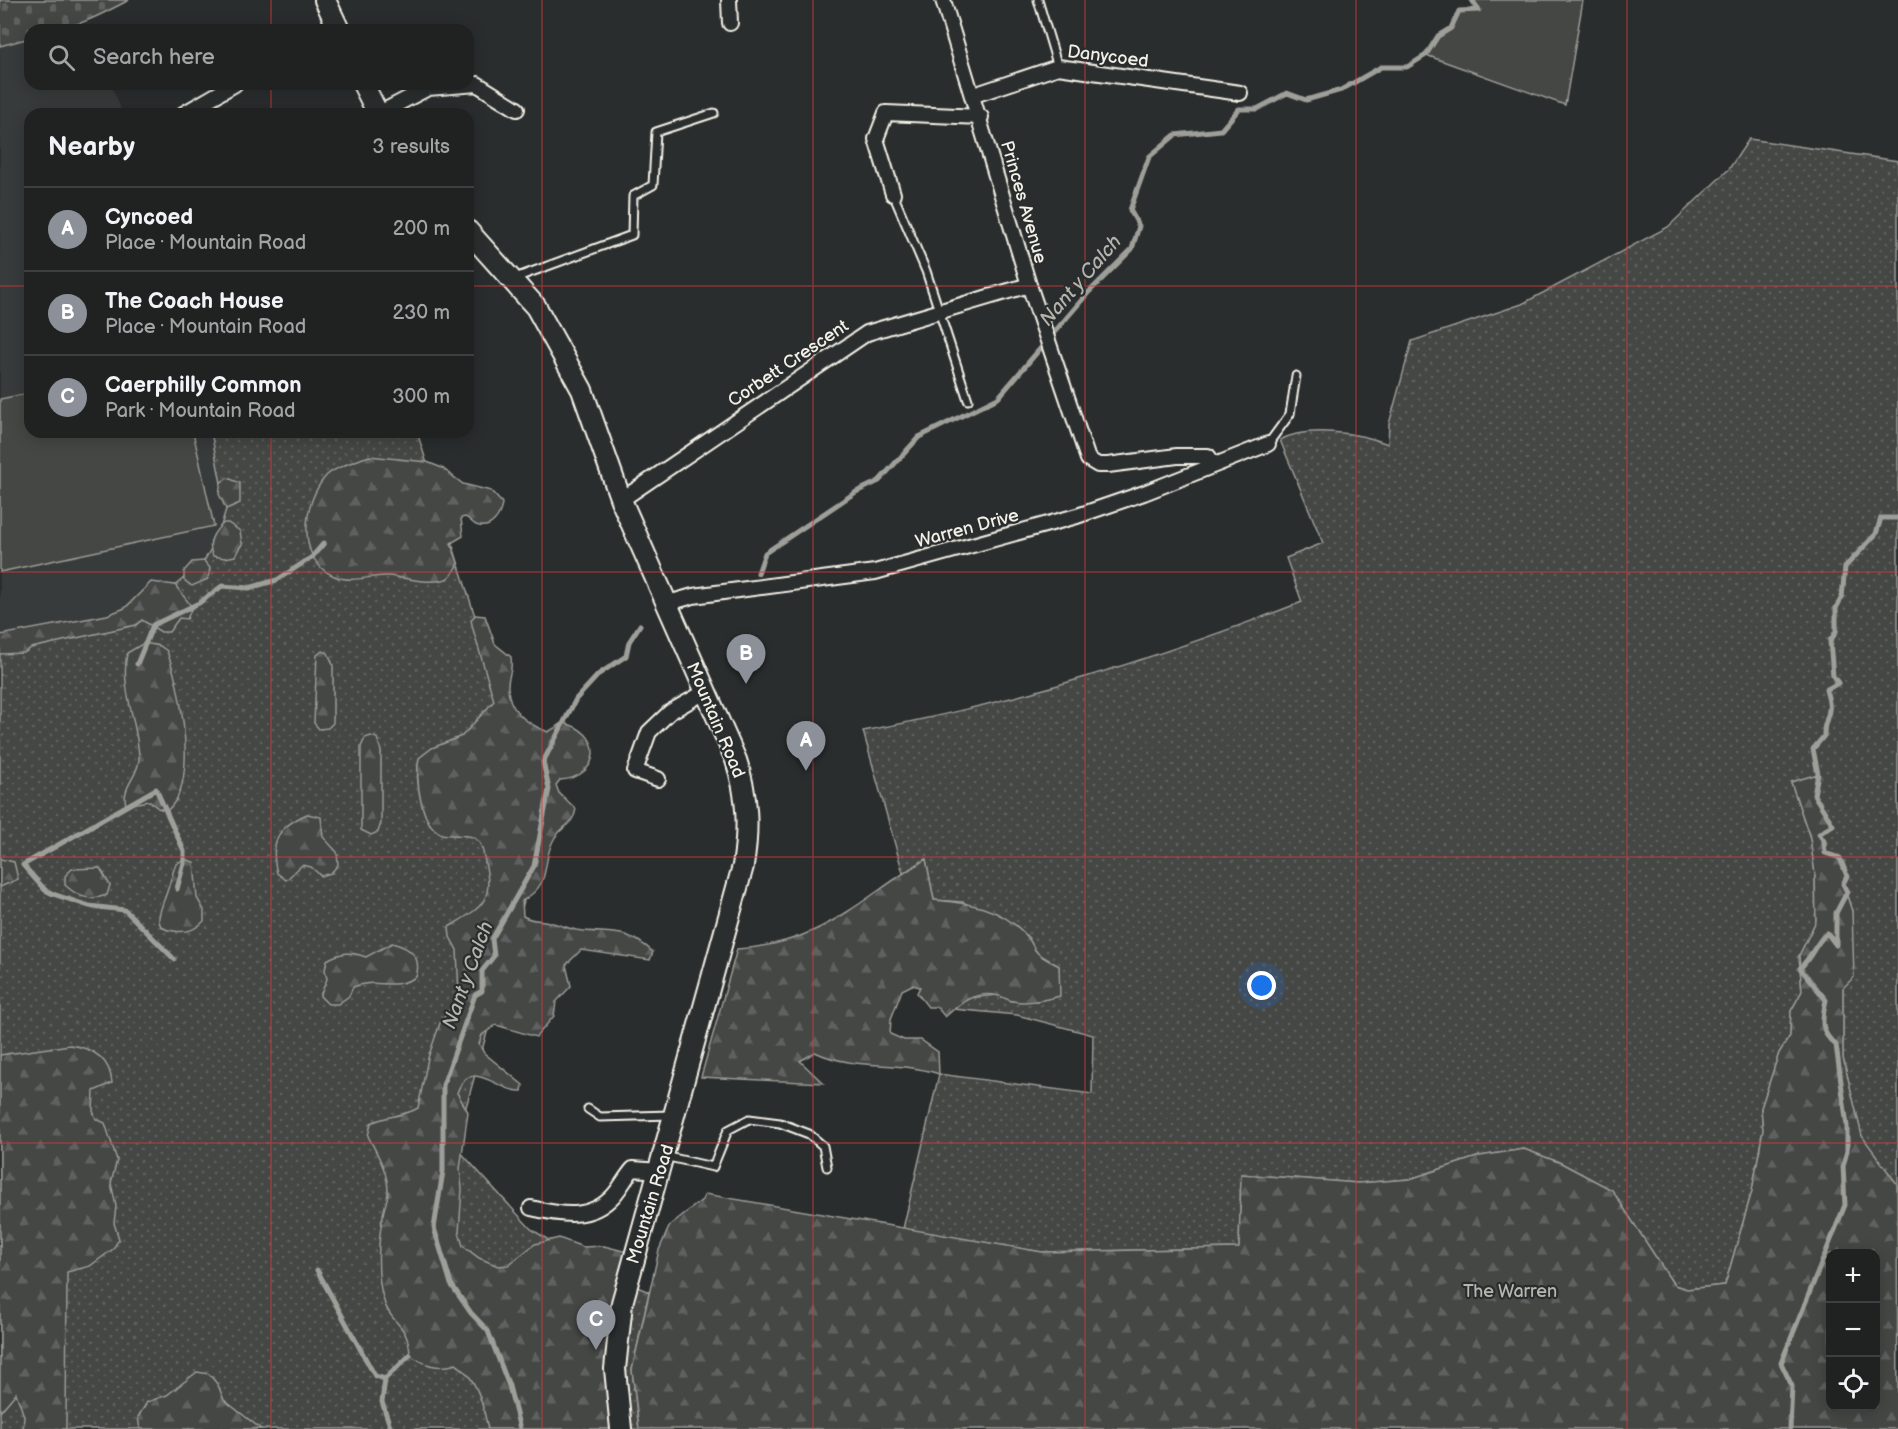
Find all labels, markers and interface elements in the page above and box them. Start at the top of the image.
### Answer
search box [24,24,474,90]
icon: search [45,41,78,74]
street label: Danycoed [1066,41,1150,72]
text: Search here [93,44,215,71]
text: Nearby [48,132,135,163]
text: 3 results [372,135,450,159]
street label: Princes Avenue [996,138,1051,266]
text: Cyncoed [105,204,193,231]
text: A [61,217,74,241]
text: 200 m [393,217,450,241]
water label: Nant y Calch [1035,230,1127,331]
text: Place · Mountain Road [105,231,306,255]
text: The Coach House [105,288,284,315]
text: B [60,301,75,325]
text: 230 m [393,301,450,325]
text: Place · Mountain Road [105,315,306,339]
street label: Corbett Crescent [724,315,853,411]
text: Caerphilly Common [105,372,302,399]
text: C [60,385,75,409]
text: 300 m [392,385,450,409]
text: Park · Mountain Road [105,399,296,423]
street label: Warren Drive [913,505,1021,552]
pin: B [726,634,766,684]
street label: Mountain Road [682,659,749,781]
pin: A [786,722,826,771]
water label: Nant y Calch [437,918,499,1032]
your location [1247,971,1276,1000]
street label: Mountain Road [622,1142,679,1266]
map controls [1826,1249,1880,1411]
button: + [1826,1249,1880,1303]
park label: The Warren [1463,1281,1557,1302]
pin: C [576,1300,616,1350]
button: − [1826,1303,1880,1357]
button: locate [1826,1357,1880,1411]

